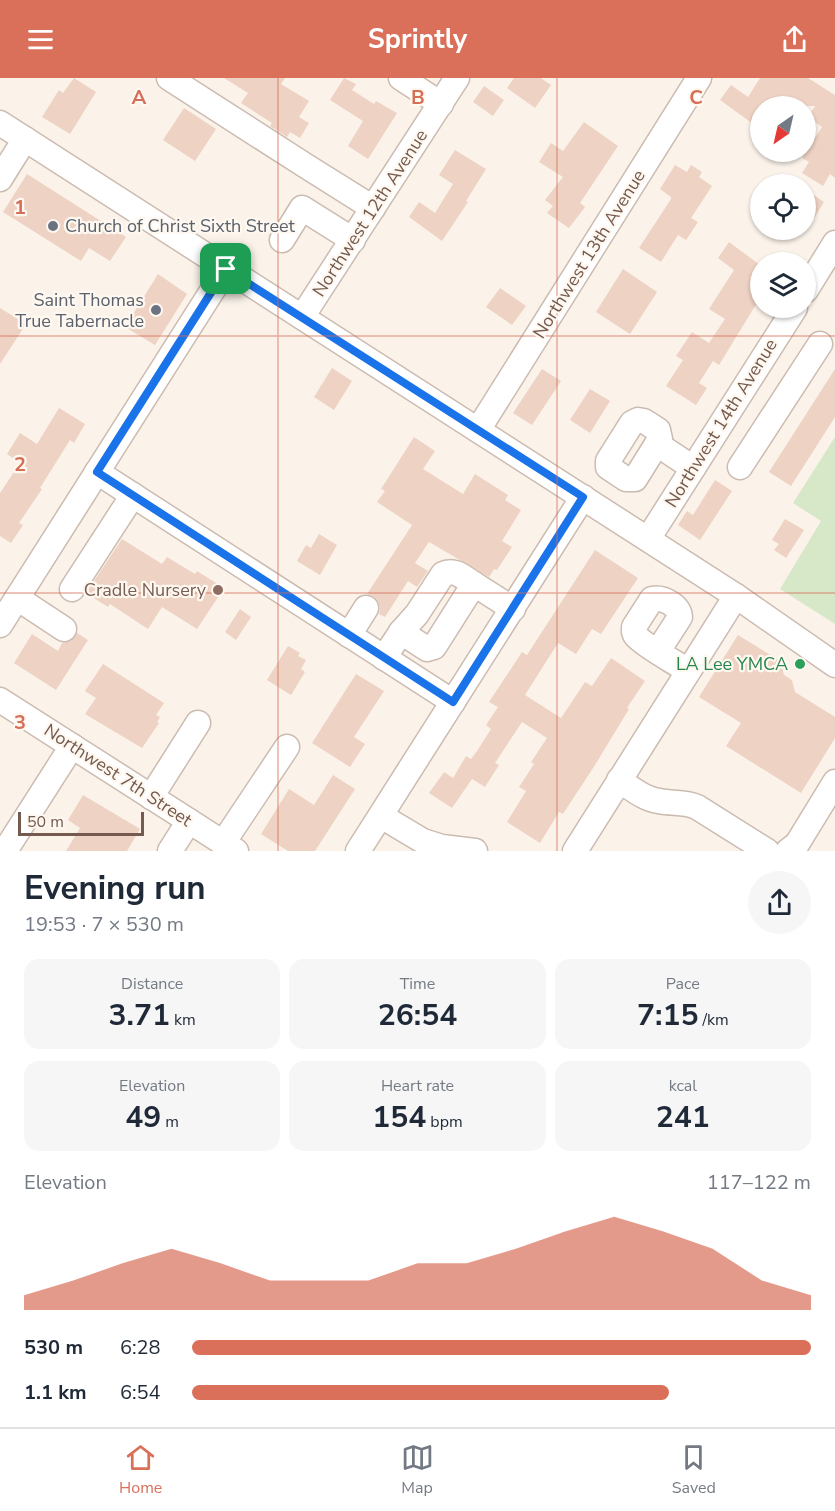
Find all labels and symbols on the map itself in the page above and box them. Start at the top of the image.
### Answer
text: A [132,84,147,111]
text: B [411,84,425,111]
text: C [689,84,703,111]
north arrow [750,96,816,162]
street label: Northwest 12th Avenue [307,125,433,301]
street label: Northwest 13th Avenue [527,165,651,343]
text: 1 [14,194,26,221]
place label: Church of Christ Sixth Street [65,214,296,238]
marker: Church of Christ Sixth Street [46,219,60,233]
pin [200,243,251,294]
place label: Saint Thomas True Tabernacle [15,288,144,333]
marker: Saint Thomas True Tabernacle [149,303,163,317]
street label: Northwest 14th Avenue [659,334,783,512]
text: 2 [14,451,26,478]
place label: Cradle Nursery [84,578,207,602]
marker: Cradle Nursery [211,583,225,597]
place label: LA Lee YMCA [676,652,788,676]
marker: LA Lee YMCA [793,657,807,671]
text: 3 [14,709,26,736]
street label: Northwest 7th Street [39,718,197,832]
scale bar [18,809,144,836]

